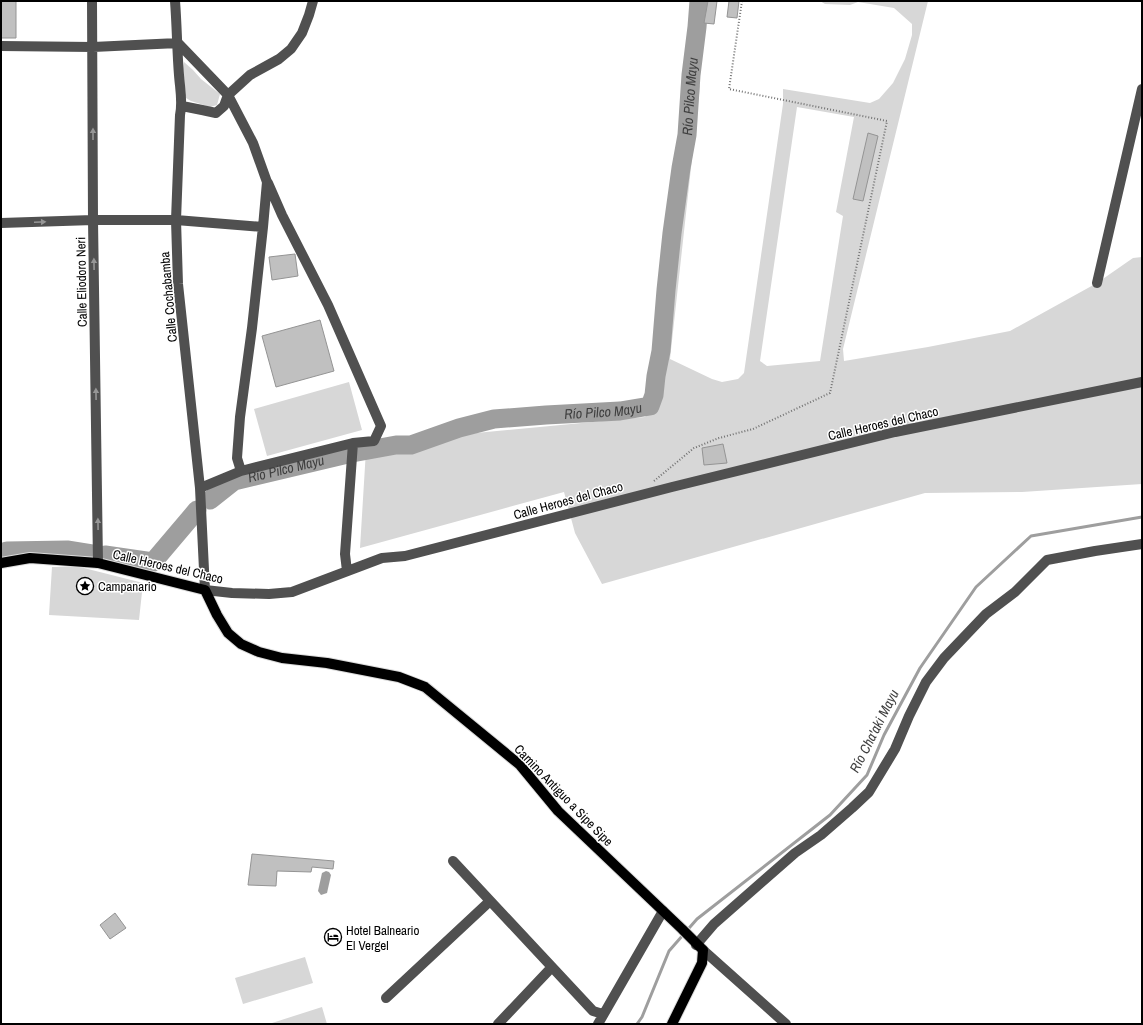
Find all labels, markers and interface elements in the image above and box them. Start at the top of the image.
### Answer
water label: Río Pilco Mayu [678,56,702,136]
one-way arrow [90,127,96,140]
one-way arrow [34,219,47,225]
street label: Calle Eliodoro Neri [72,237,91,327]
street label: Calle Cochabamba [156,251,181,343]
one-way arrow [91,257,97,270]
one-way arrow [93,387,99,400]
water label: Río Pilco Mayu [564,398,644,423]
street label: Calle Heroes del Chaco [826,403,940,444]
water label: Río Pilco Mayu [246,451,327,486]
street label: Calle Heroes del Chaco [512,478,625,523]
one-way arrow [95,517,101,530]
street label: Calle Heroes del Chaco [111,546,225,587]
place icon: Campanario [75,576,95,596]
place label: Campanario [98,578,157,595]
water label: Río Cha'aki Mayu [845,686,903,776]
street label: Camino Antiguo a Sipe Sipe [511,741,617,850]
place label: Hotel Balneario El Vergel [346,922,420,954]
hotel icon: Hotel Balneario El Vergel [323,927,343,947]

